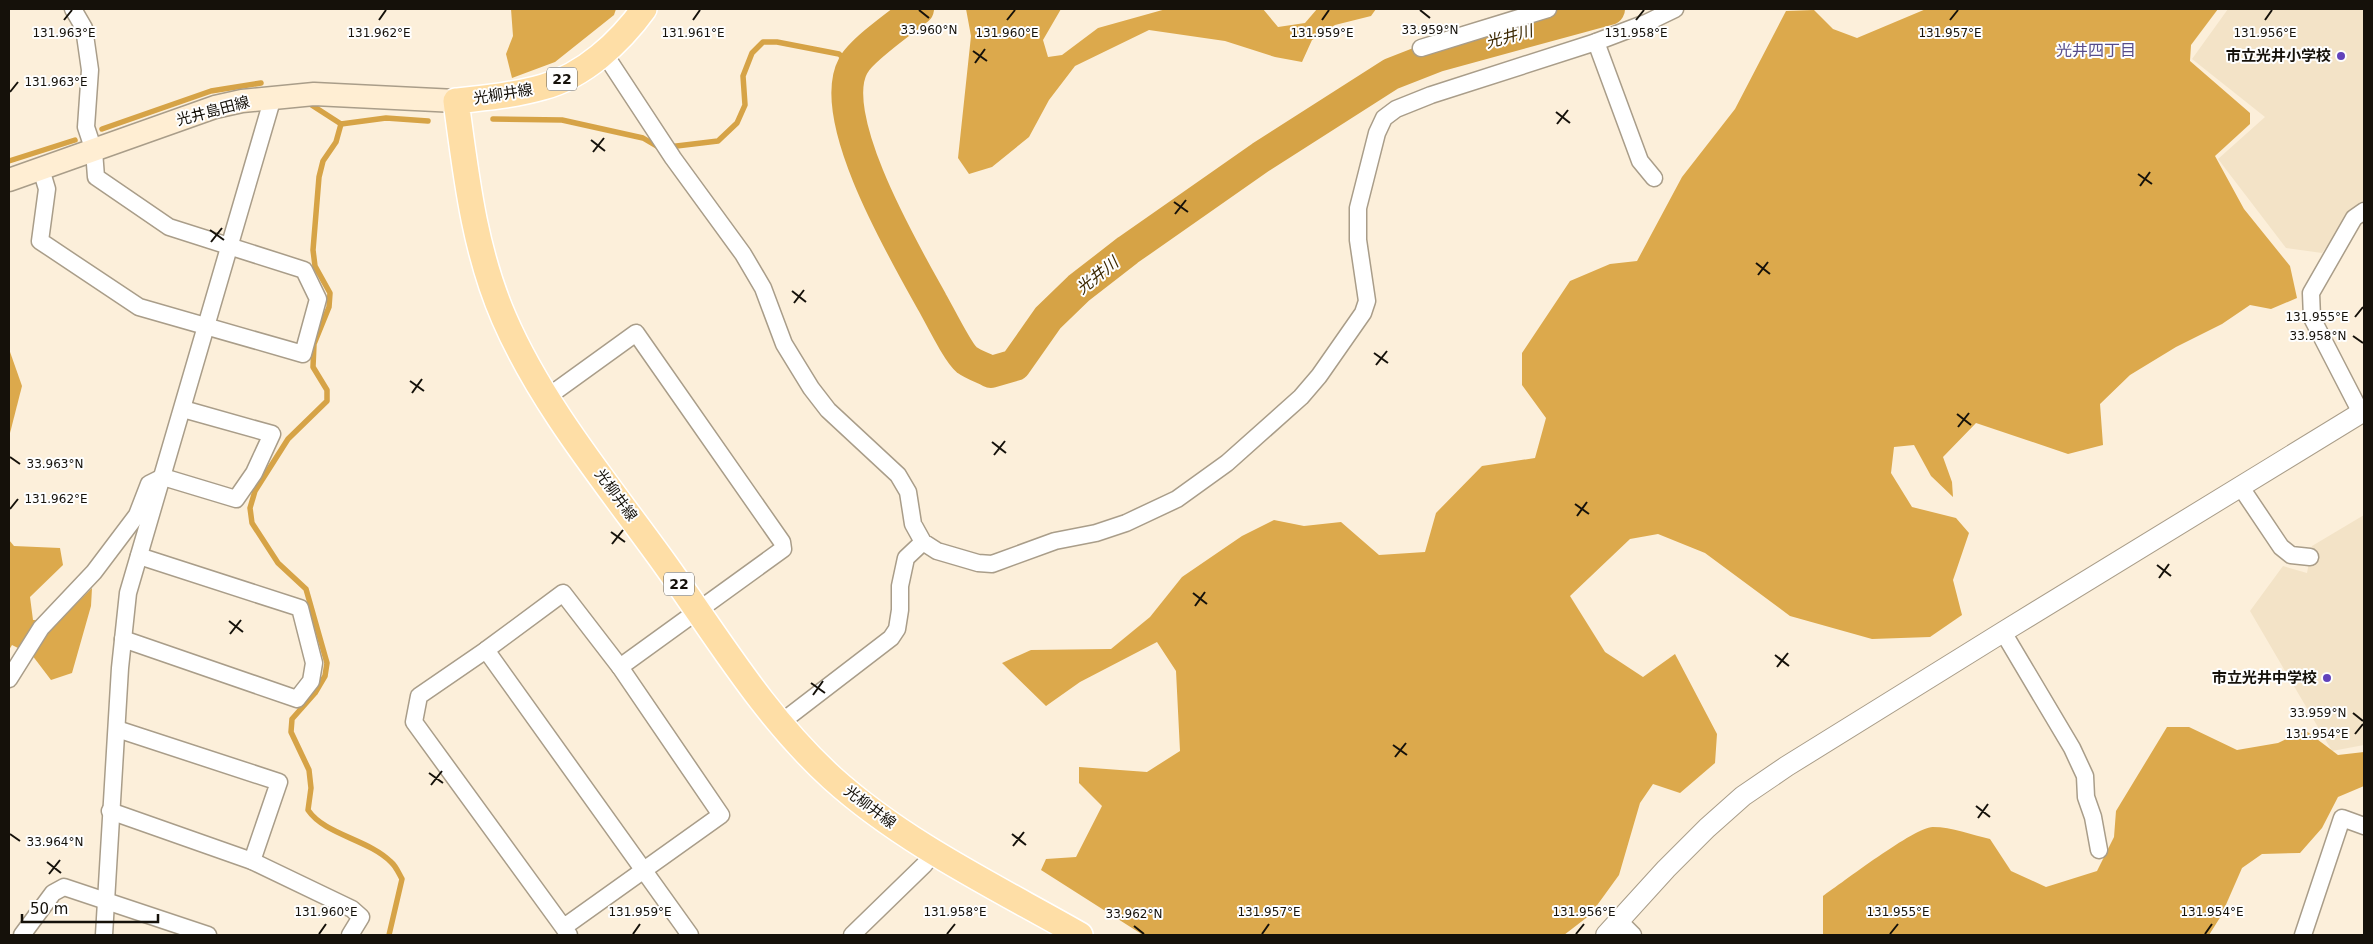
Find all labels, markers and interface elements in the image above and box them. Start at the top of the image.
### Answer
water label: 光井川 [1483,21,1537,52]
text: 33.960°N [901,23,957,37]
text: 33.959°N [1402,23,1458,37]
text: 131.963°E [32,26,96,40]
text: 131.962°E [347,26,411,40]
text: 131.961°E [661,26,725,40]
text: 131.960°E [975,26,1039,40]
text: 131.959°E [1290,26,1354,40]
text: 131.958°E [1604,26,1668,40]
text: 131.957°E [1918,26,1982,40]
text: 131.956°E [2233,26,2297,40]
district label: 光井四丁目 [2056,41,2136,60]
place label: 市立光井小学校 [2226,47,2331,65]
marker: 市立光井小学校 [2335,50,2347,62]
road number: 22 [547,68,577,90]
text: 131.963°E [24,75,88,89]
street label: 光柳井線 [472,80,534,108]
street label: 光井島田線 [174,93,252,129]
water label: 光井川 [1073,252,1123,298]
text: 131.955°E [2285,310,2349,324]
text: 33.958°N [2290,329,2346,343]
text: 33.963°N [27,457,83,471]
street label: 光柳井線 [591,465,641,525]
text: 131.962°E [24,492,88,506]
road number: 22 [664,572,694,596]
place label: 市立光井中学校 [2212,669,2317,687]
marker: 市立光井中学校 [2321,672,2333,684]
text: 33.959°N [2290,706,2346,720]
text: 131.954°E [2285,727,2349,741]
street label: 光柳井線 [841,782,899,832]
text: 33.964°N [27,835,83,849]
scale bar [22,892,159,924]
text: 50 m [30,900,68,918]
text: 131.960°E [294,905,358,919]
text: 131.959°E [608,905,672,919]
text: 131.958°E [923,905,987,919]
text: 131.957°E [1237,905,1301,919]
text: 131.956°E [1552,905,1616,919]
text: 131.955°E [1866,905,1930,919]
text: 131.954°E [2180,905,2244,919]
text: 33.962°N [1106,907,1162,921]

